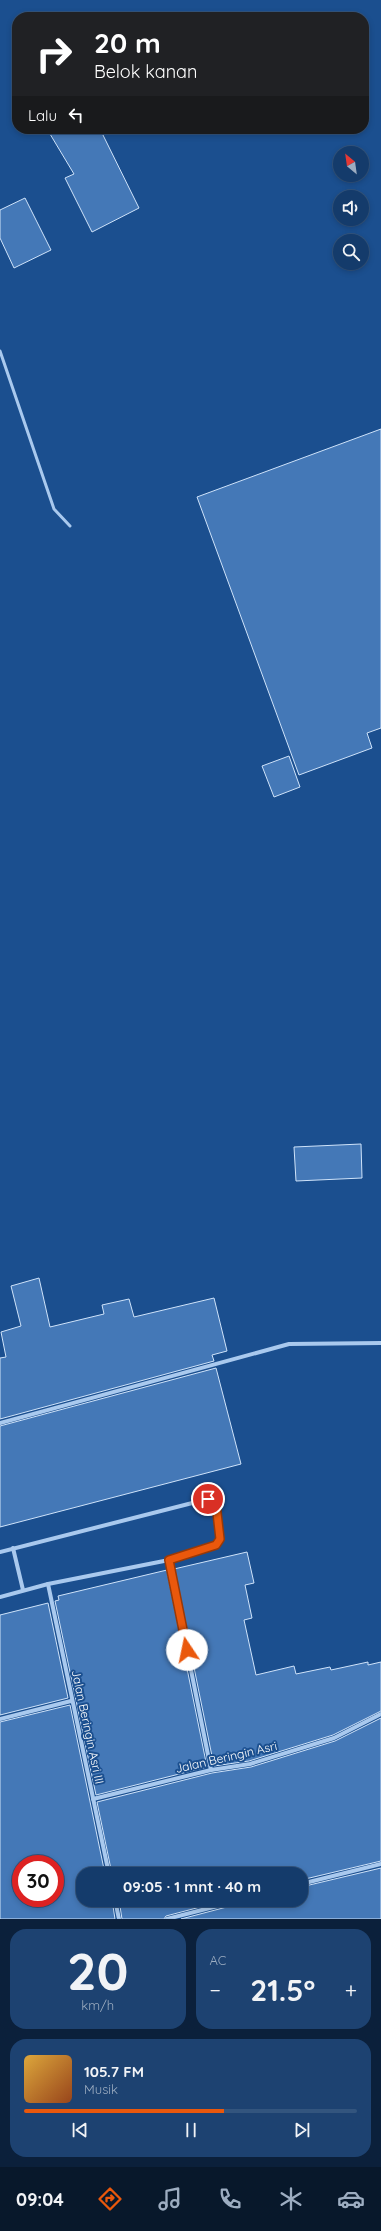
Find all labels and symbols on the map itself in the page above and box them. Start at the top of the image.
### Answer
north arrow [333,146,369,182]
pin [191,1482,225,1516]
position arrow [166,1629,208,1671]
street label: Jalan Beringin Asri III [69,1669,107,1785]
street label: Jalan Beringin Asri [174,1738,278,1776]
speed limit sign: 30 [12,1855,64,1907]

